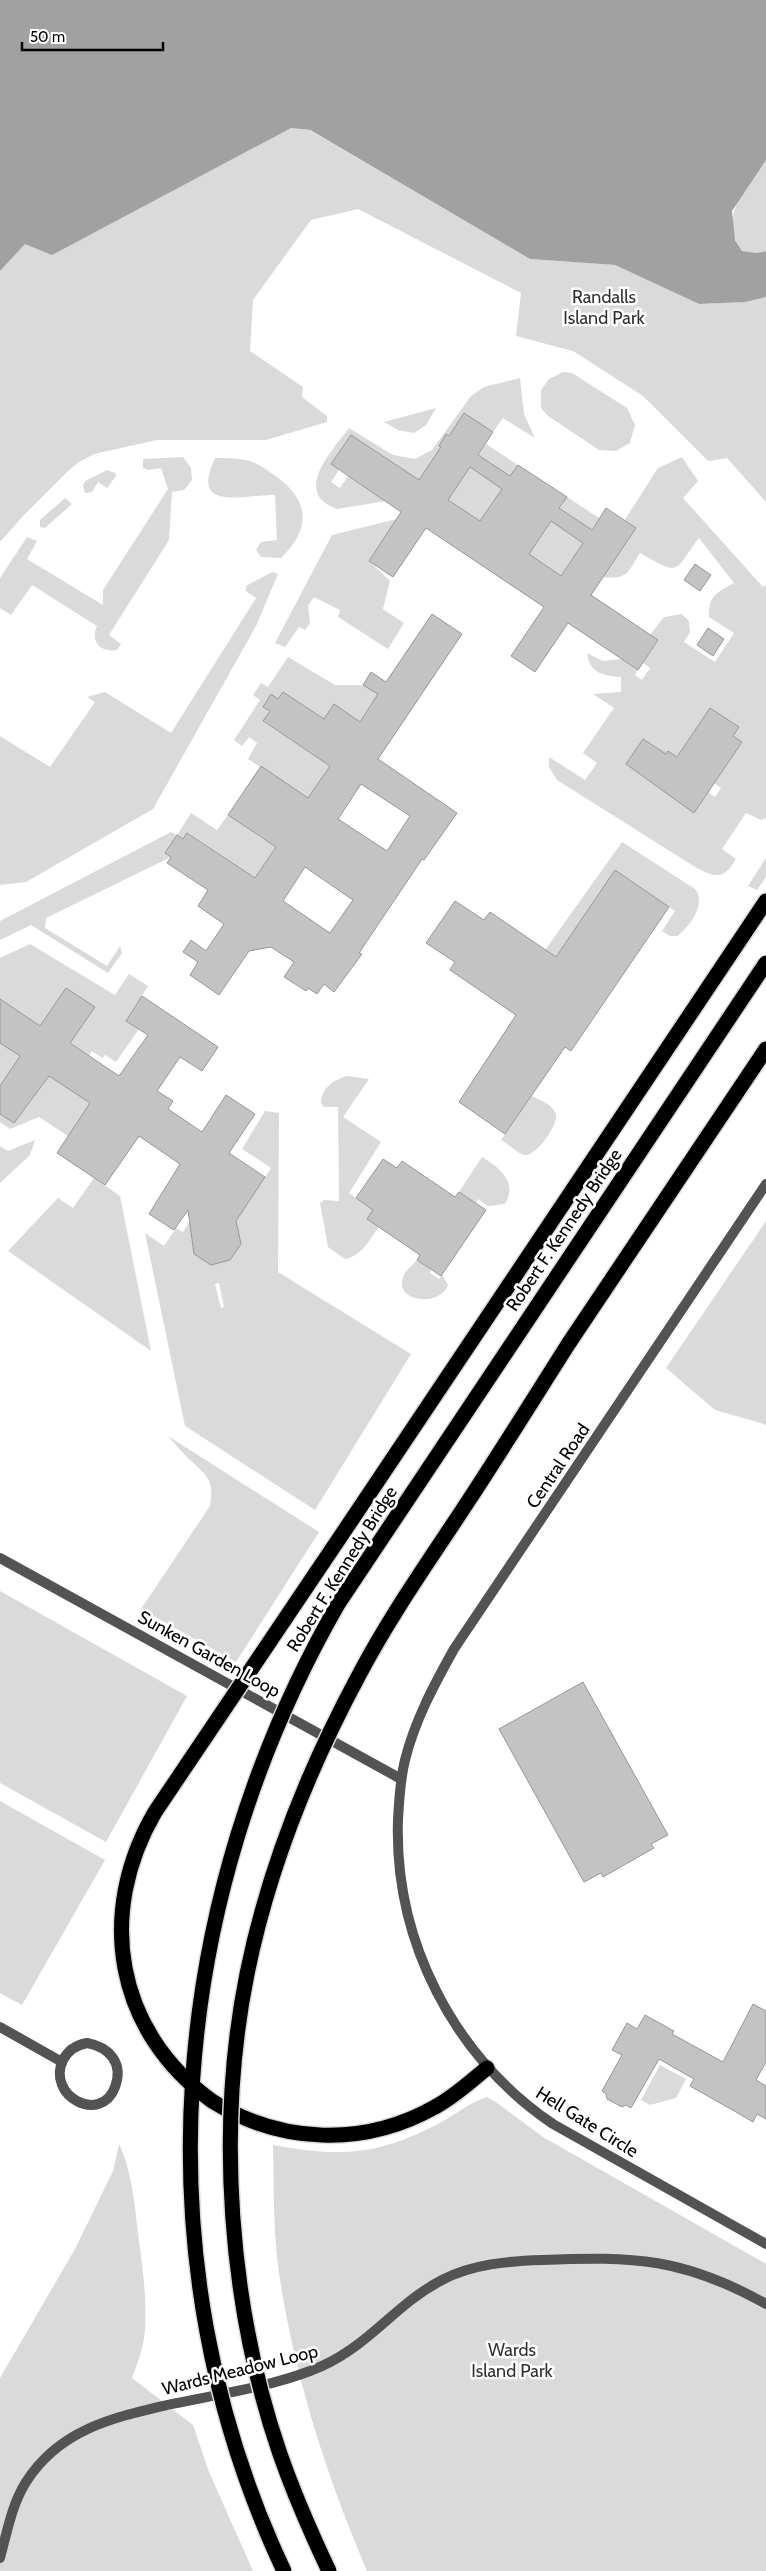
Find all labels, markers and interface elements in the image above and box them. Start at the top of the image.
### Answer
scale bar [22,20,164,52]
text: 50 m [30,28,65,46]
park label: Randalls Island Park [563,286,646,329]
street label: Robert F. Kennedy Bridge [501,1145,627,1315]
street label: Central Road [522,1419,594,1513]
street label: Robert F. Kennedy Bridge [282,1482,402,1656]
street label: Sunken Garden Loop [134,1606,284,1702]
street label: Hell Gate Circle [532,2082,642,2162]
park label: Wards Island Park [471,2339,554,2382]
street label: Wards Meadow Loop [160,2340,320,2400]

